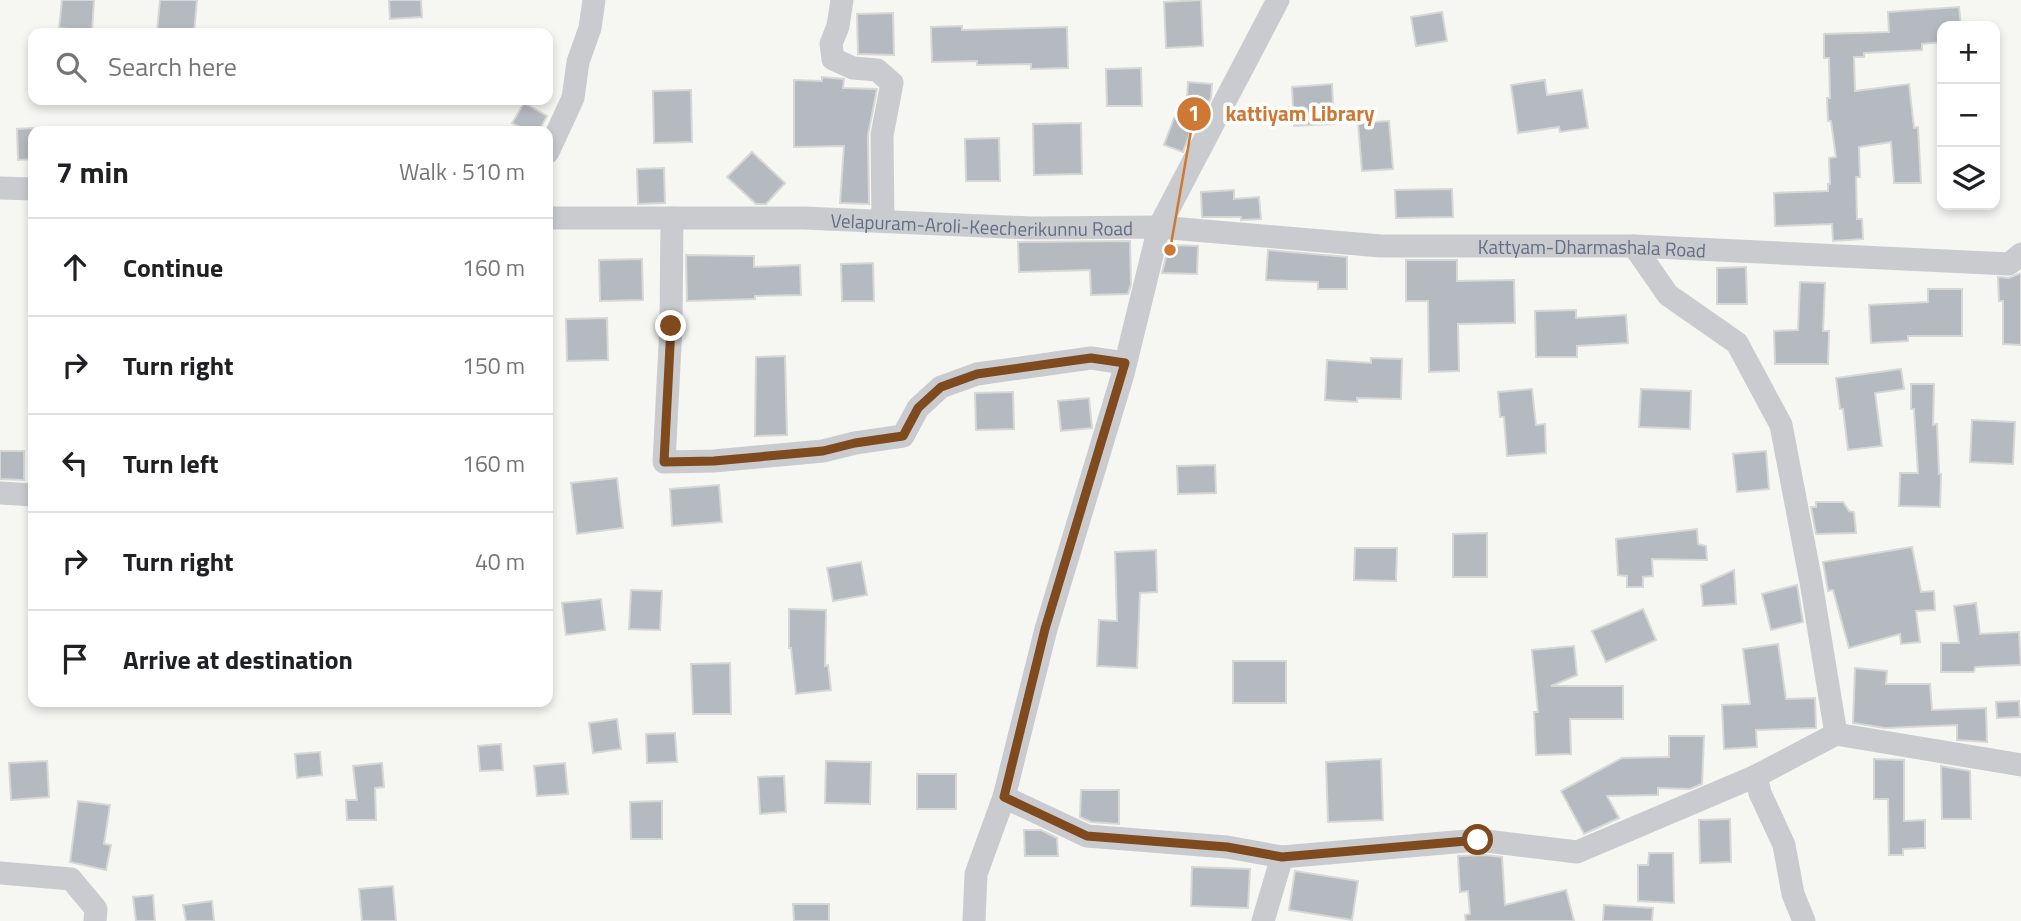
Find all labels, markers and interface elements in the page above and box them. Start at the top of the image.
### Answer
map controls [1937,21,2000,210]
button: + [1937,21,2000,84]
search box [28,28,553,105]
text: Search here [108,47,237,86]
icon: search [52,48,90,86]
button: − [1937,84,2000,147]
callout: kattiyam Library [1176,93,1388,135]
text: 1 [1188,97,1200,129]
text: kattiyam Library [1225,97,1375,129]
button: layers [1937,147,2000,210]
text: 7 min [56,149,129,195]
text: Walk · 510 m [399,154,525,189]
street label: Velapuram-Aroli-Keecherikunnu Road [830,205,1133,243]
street label: Kattyam-Dharmashala Road [1478,232,1707,264]
icon: ahead [56,248,94,286]
text: Continue [123,248,223,287]
text: 160 m [462,250,525,285]
route end [655,310,686,341]
icon: right [56,346,94,384]
text: Turn right [123,346,234,385]
text: 150 m [462,348,525,383]
icon: left [56,444,94,482]
text: Turn left [123,444,218,483]
text: 160 m [462,446,525,481]
icon: right [56,542,94,580]
text: Turn right [123,542,234,581]
text: 40 m [475,544,525,579]
icon: arrive [56,640,94,678]
text: Arrive at destination [123,640,353,679]
route start [1462,824,1493,855]

